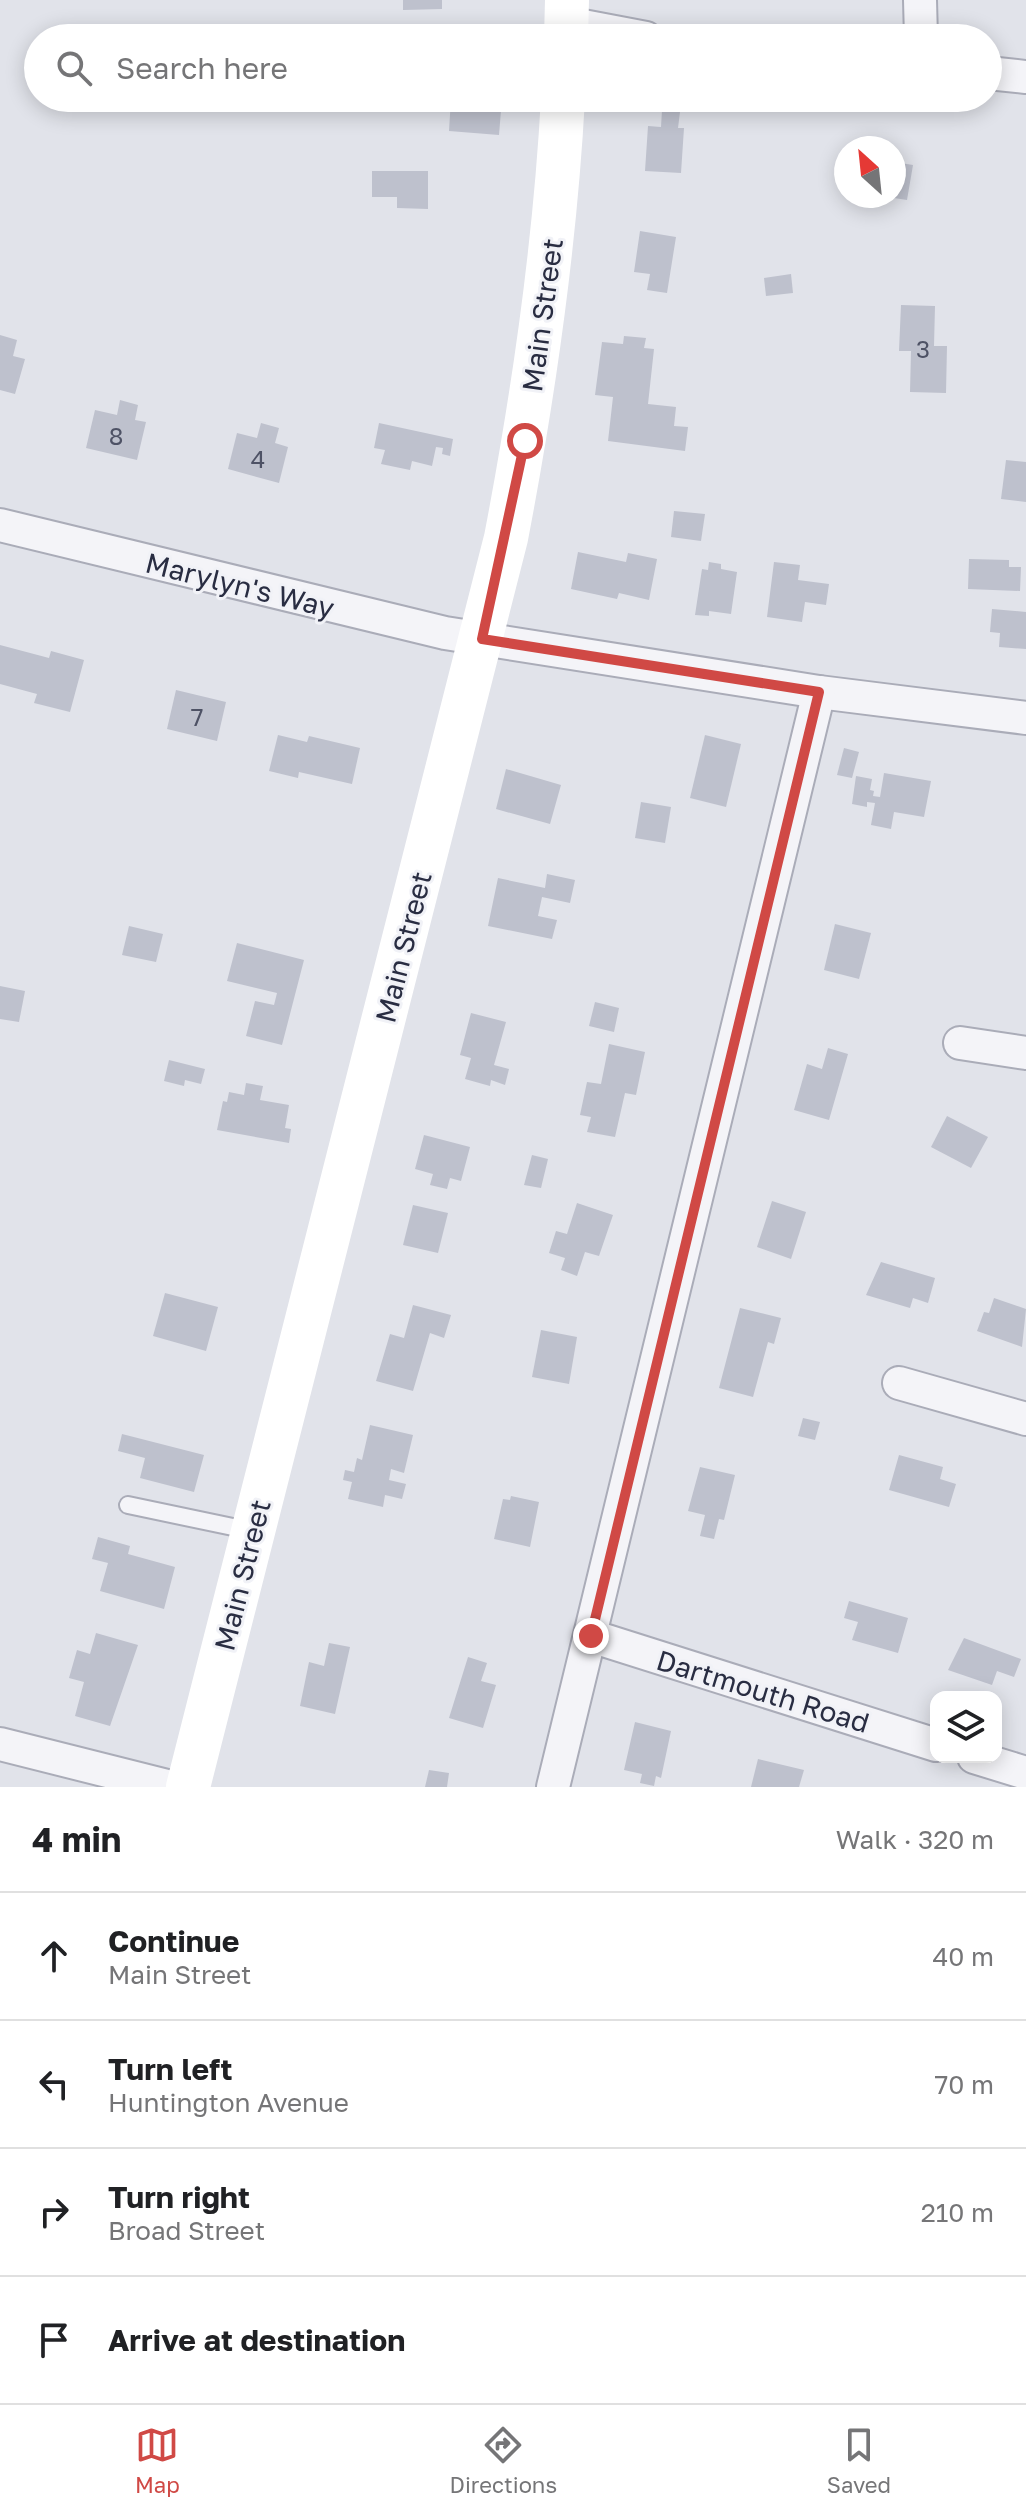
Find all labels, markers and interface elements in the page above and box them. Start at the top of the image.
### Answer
search box [24,24,1002,112]
icon: search [52,46,96,90]
text: Search here [116,50,288,86]
north arrow [834,136,906,208]
street label: Main Street [515,236,569,394]
house number: 3 [916,334,930,363]
house number: 8 [109,421,123,450]
route start [507,423,543,459]
house number: 4 [251,444,265,473]
street label: Marylyn's Way [142,546,338,624]
house number: 7 [191,702,203,731]
street label: Main Street [368,868,438,1026]
street label: Main Street [207,1496,277,1654]
route end [573,1618,609,1654]
street label: Dartmouth Road [653,1643,873,1739]
map controls [930,1691,1002,1763]
button: layers [930,1691,1002,1763]
text: 4 min [32,1819,121,1859]
text: Walk · 320 m [836,1824,994,1855]
text: Continue [108,1923,239,1959]
icon: ahead [32,1934,76,1978]
text: 40 m [933,1941,994,1972]
text: Main Street [108,1959,251,1990]
text: Turn left [108,2051,233,2087]
icon: left [32,2062,76,2106]
text: 70 m [935,2069,994,2100]
text: Huntington Avenue [108,2087,349,2118]
text: Turn right [108,2179,250,2215]
icon: right [32,2190,76,2234]
text: 210 m [921,2197,994,2228]
text: Broad Street [108,2215,265,2246]
icon: arrive [32,2318,76,2362]
text: Arrive at destination [108,2322,405,2358]
tab: Map [135,2423,180,2498]
tab: Directions [450,2423,557,2498]
tab: Saved [827,2423,891,2498]

